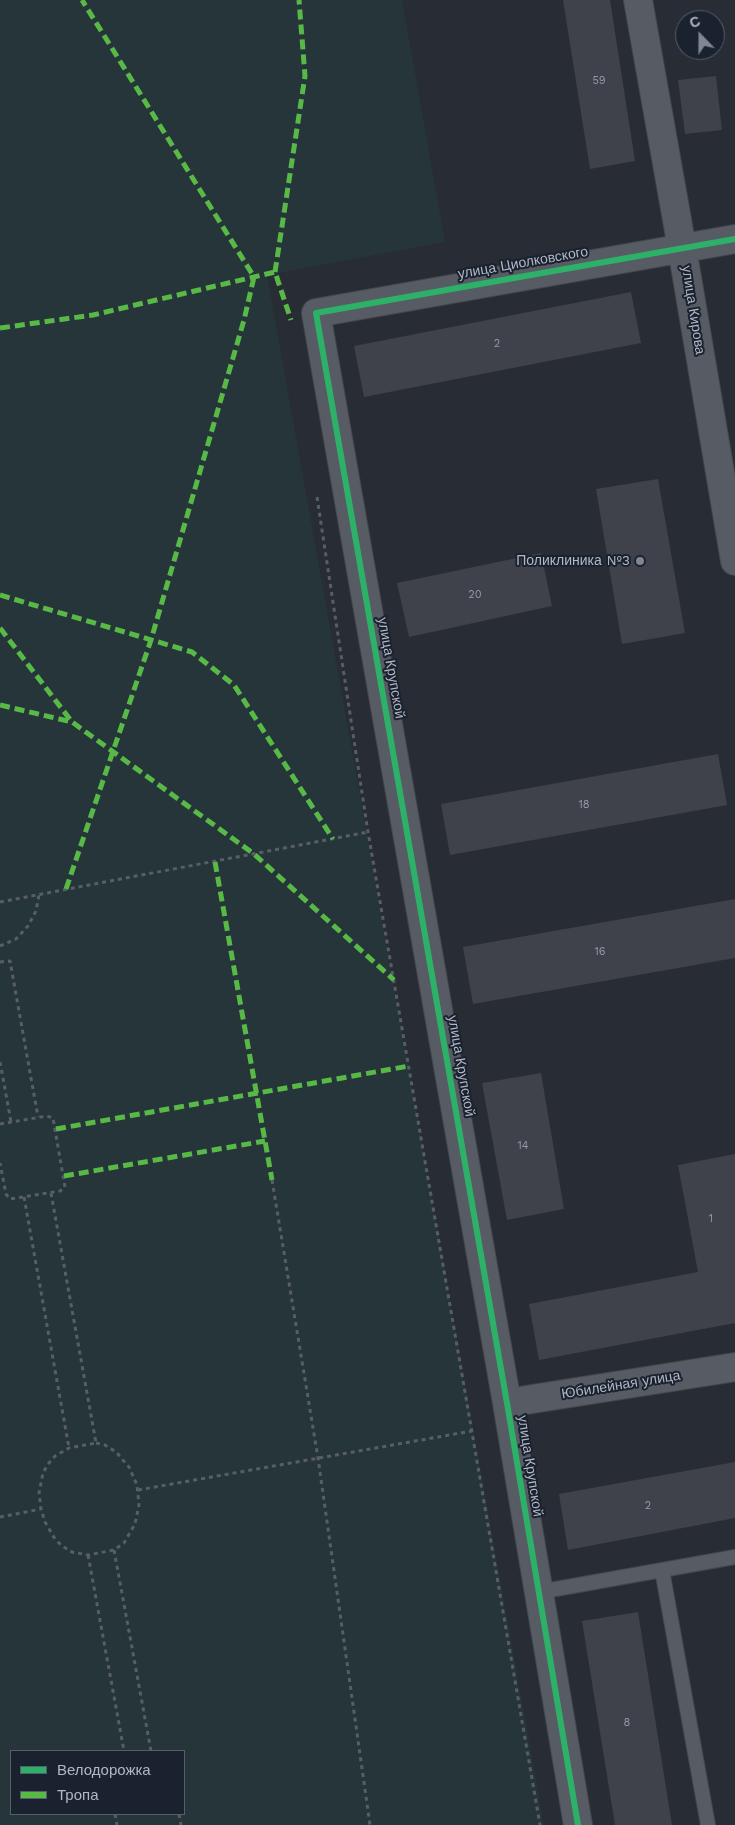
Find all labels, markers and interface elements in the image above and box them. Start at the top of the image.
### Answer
north arrow [675,10,725,60]
text: С [687,13,702,31]
house number: 59 [592,74,606,88]
street label: улица Циолковского [457,243,589,283]
street label: улица Кирова [678,264,708,356]
house number: 2 [494,337,500,351]
place label: Поликлиника №3 [516,553,630,569]
marker: Поликлиника №3 [634,555,646,567]
house number: 20 [468,588,482,602]
street label: улица Крупской [374,616,408,720]
house number: 18 [578,798,590,812]
house number: 16 [595,945,605,959]
street label: улица Крупской [444,1014,478,1118]
house number: 14 [517,1139,529,1153]
house number: 1 [709,1212,713,1226]
street label: Юбилейная улица [560,1367,682,1403]
street label: улица Крупской [514,1414,546,1518]
house number: 2 [645,1499,651,1513]
house number: 8 [624,1716,630,1730]
legend [10,1750,185,1815]
text: Велодорожка [57,1761,151,1779]
text: Тропа [57,1786,98,1804]

